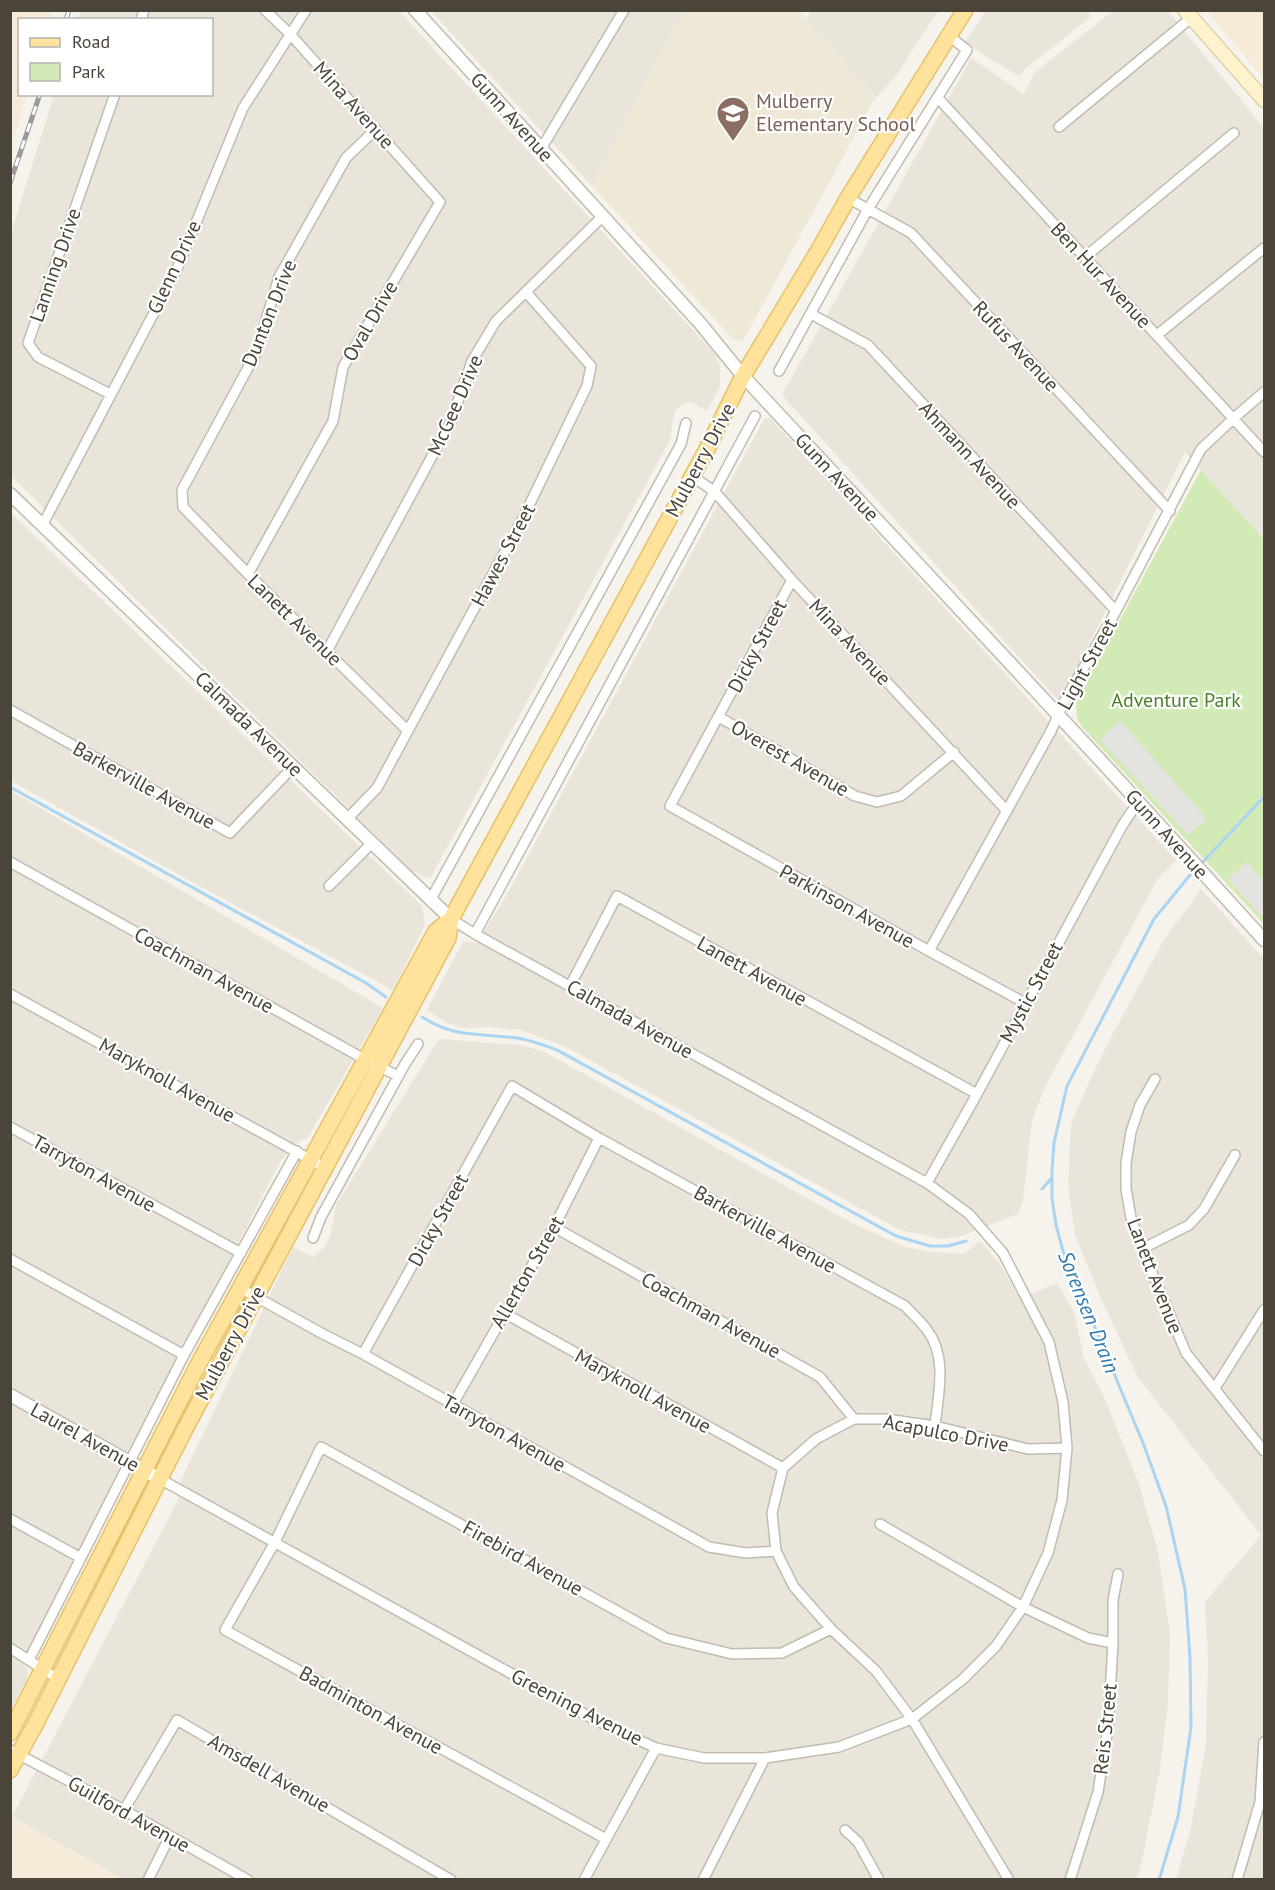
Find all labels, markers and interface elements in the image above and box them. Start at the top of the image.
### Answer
legend [18,18,213,96]
text: Road [72,30,110,53]
street label: Mina Avenue [308,56,400,154]
text: Park [72,60,105,83]
street label: Gunn Avenue [465,67,559,167]
place label: Mulberry Elementary School [756,88,916,137]
school or university icon: Mulberry Elementary School [715,95,751,142]
street label: Lanning Drive [23,205,87,325]
street label: Glenn Drive [141,216,207,318]
street label: Ben Hur Avenue [1045,216,1157,334]
street label: Dunton Drive [236,256,302,370]
street label: Oval Drive [337,276,403,366]
street label: Rufus Avenue [967,295,1065,397]
street label: McGee Drive [421,351,489,459]
street label: Ahmann Avenue [913,396,1027,514]
street label: Mulberry Drive [659,398,741,522]
street label: Gunn Avenue [789,427,885,527]
street label: Hawes Street [465,499,541,611]
street label: Lanett Avenue [242,568,348,672]
street label: Mina Avenue [803,593,897,691]
street label: Dicky Street [722,595,793,697]
street label: Light Street [1051,614,1123,714]
street label: Calmada Avenue [189,666,309,782]
park label: Adventure Park [1111,687,1241,713]
street label: Overest Avenue [726,714,854,802]
street label: Barkerville Avenue [68,735,220,835]
street label: Gunn Avenue [1120,784,1214,884]
street label: Parkinson Avenue [775,858,919,954]
street label: Coachman Avenue [130,921,278,1019]
street label: Lanett Avenue [692,930,812,1012]
street label: Mystic Street [994,937,1069,1047]
street label: Calmada Avenue [562,973,698,1065]
street label: Maryknoll Avenue [94,1032,240,1128]
street label: Tarryton Avenue [28,1128,160,1218]
street label: Dicky Street [402,1169,474,1271]
street label: Barkerville Avenue [689,1179,841,1279]
street label: Allerton Street [484,1211,570,1333]
street label: Lanett Avenue [1121,1215,1189,1337]
water label: Sorensen Drain [1052,1247,1126,1377]
street label: Coachman Avenue [637,1266,785,1364]
street label: Mulberry Drive [189,1281,271,1405]
street label: Maryknoll Avenue [570,1343,716,1439]
street label: Tarryton Avenue [438,1388,570,1478]
street label: Laurel Avenue [26,1396,144,1478]
street label: Acapulco Drive [881,1408,1011,1458]
street label: Firebird Avenue [458,1514,588,1602]
street label: Badminton Avenue [295,1660,447,1760]
street label: Greening Avenue [507,1663,647,1751]
street label: Reis Street [1087,1682,1123,1776]
street label: Amsdell Avenue [204,1728,334,1818]
street label: Guilford Avenue [63,1770,195,1858]

